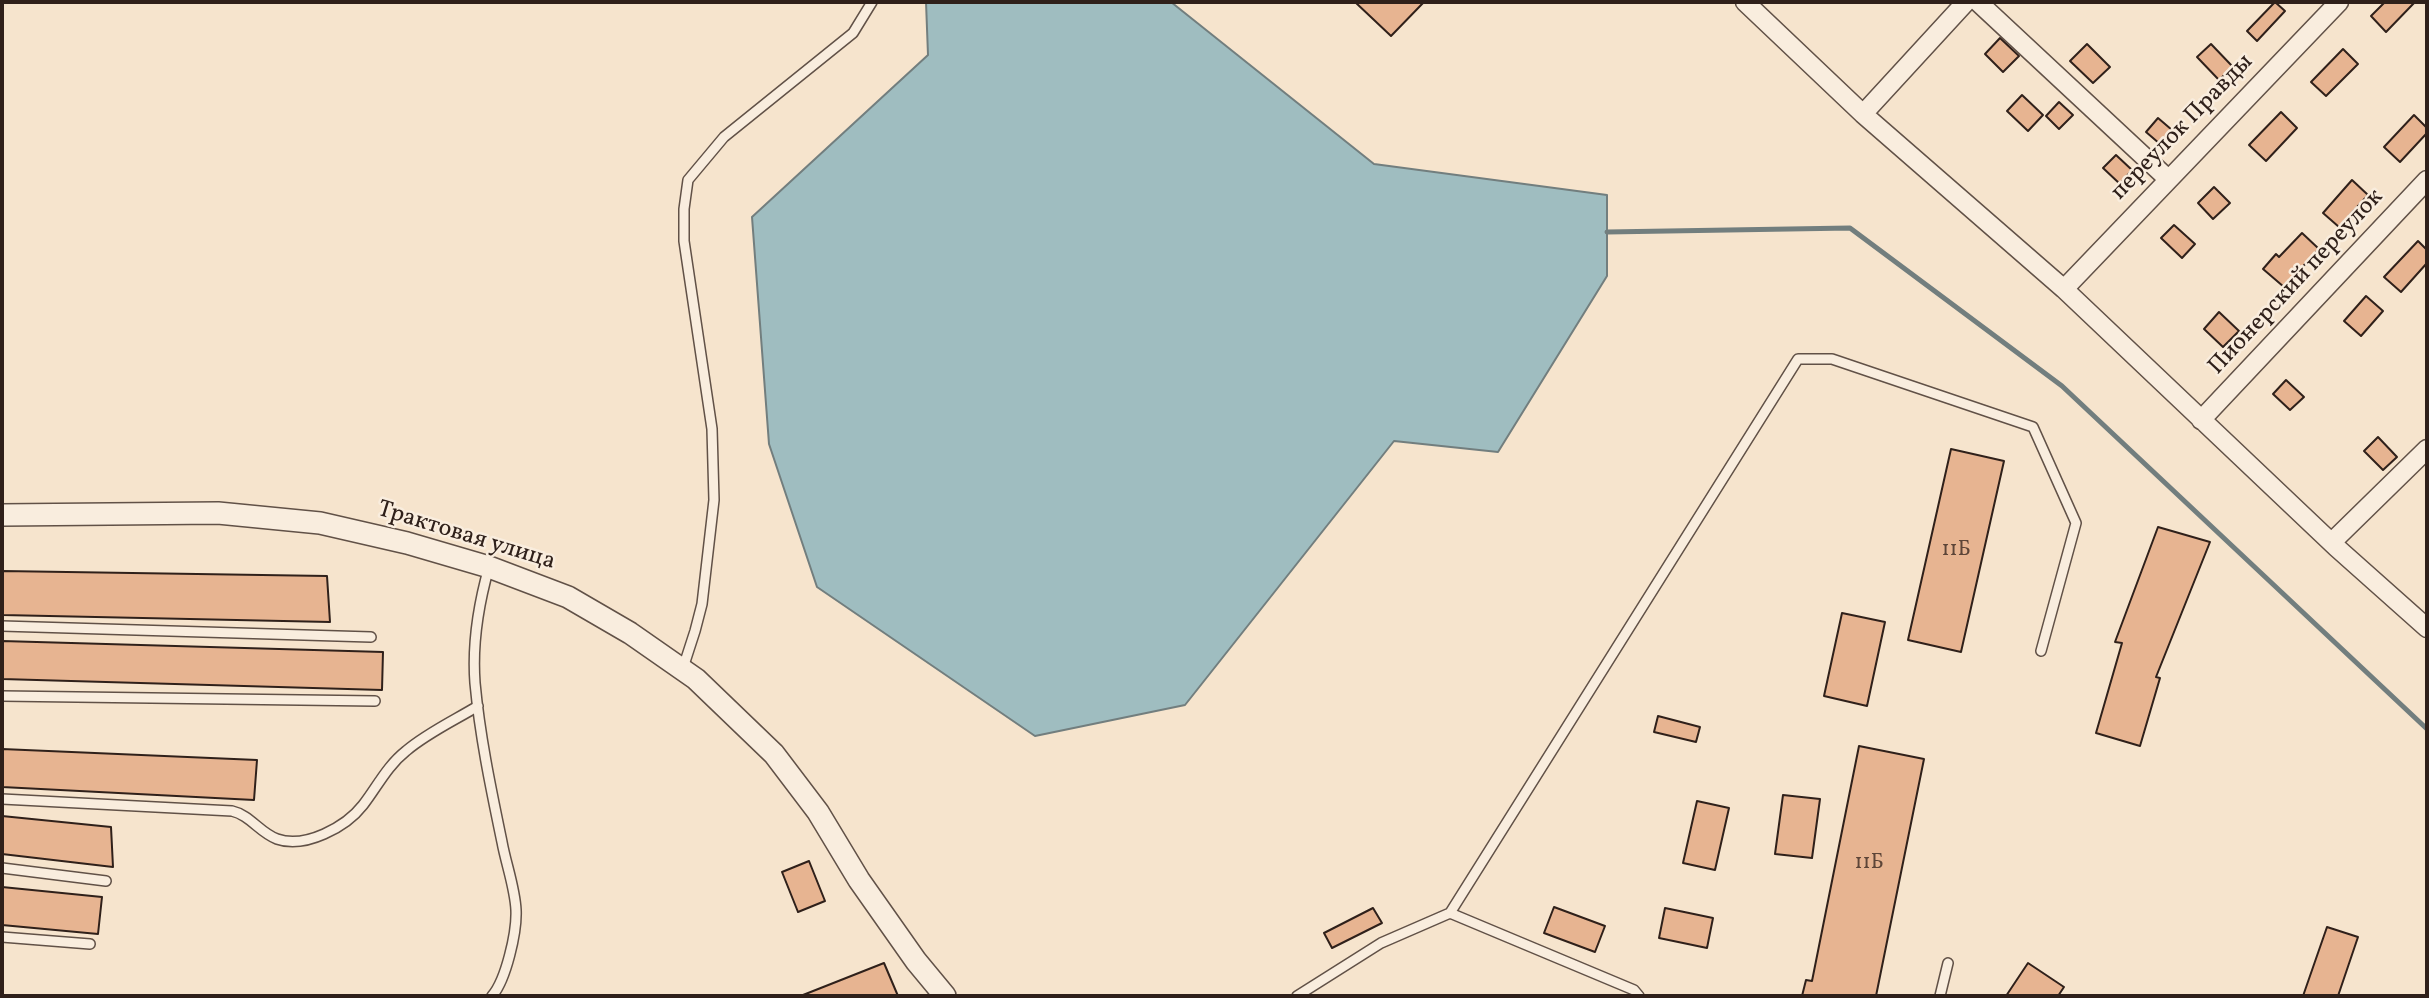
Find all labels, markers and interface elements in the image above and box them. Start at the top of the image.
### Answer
street label: переулок Правды [2106,49,2260,207]
street label: Пионерский переулок [2203,184,2391,382]
street label: Трактовая улица [374,496,558,578]
house number: 11Б [1941,538,1971,564]
house number: 11Б [1854,851,1884,877]

